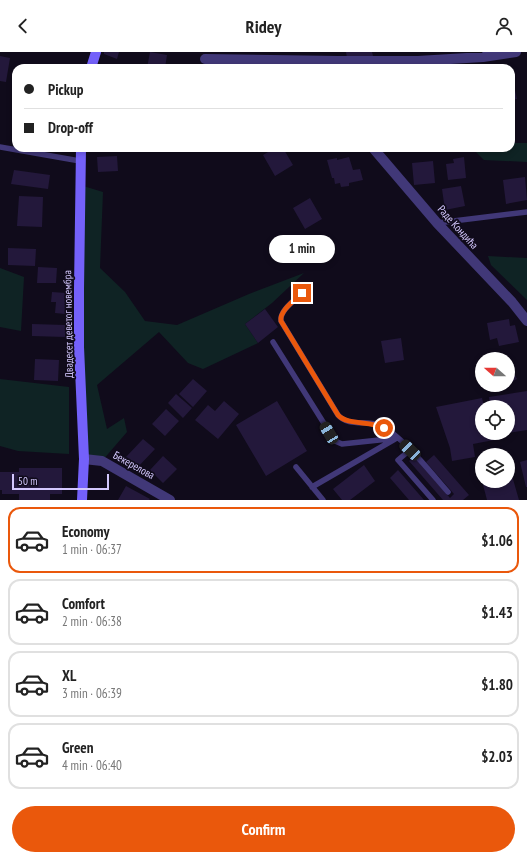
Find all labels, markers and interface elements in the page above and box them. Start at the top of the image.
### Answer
icon: back [12,15,34,37]
text: Ridey [246,15,281,38]
icon: person [493,15,515,37]
text: Pickup [48,80,83,99]
text: Drop-off [48,118,93,137]
street label: Раде Кондића [435,202,481,252]
callout: 1 min [269,235,335,263]
text: 1 min [289,240,315,257]
street label: Двадесет деветог новембра [60,270,76,378]
route end [293,284,311,302]
north arrow [475,352,515,392]
map controls [475,352,515,488]
button: locate [475,400,515,440]
route start [375,419,393,437]
car [318,420,340,446]
car [397,437,423,463]
street label: Бекерелова [111,448,157,482]
button: layers [475,448,515,488]
scale bar [12,472,109,491]
text: 50 m [18,474,37,488]
icon: car [14,522,50,558]
text: Economy [62,522,110,541]
text: $1.06 [481,531,513,550]
text: 1 min · 06:37 [62,541,122,558]
icon: car [14,594,50,630]
text: Comfort [62,594,105,613]
text: $1.43 [481,603,513,622]
text: 2 min · 06:38 [62,613,122,630]
icon: car [14,666,50,702]
text: XL [62,666,76,685]
text: $1.80 [481,675,513,694]
text: 3 min · 06:39 [62,685,122,702]
icon: car [14,738,50,774]
text: Green [62,738,94,757]
text: $2.03 [481,747,513,766]
text: 4 min · 06:40 [62,757,122,774]
button: Confirm [12,806,515,852]

